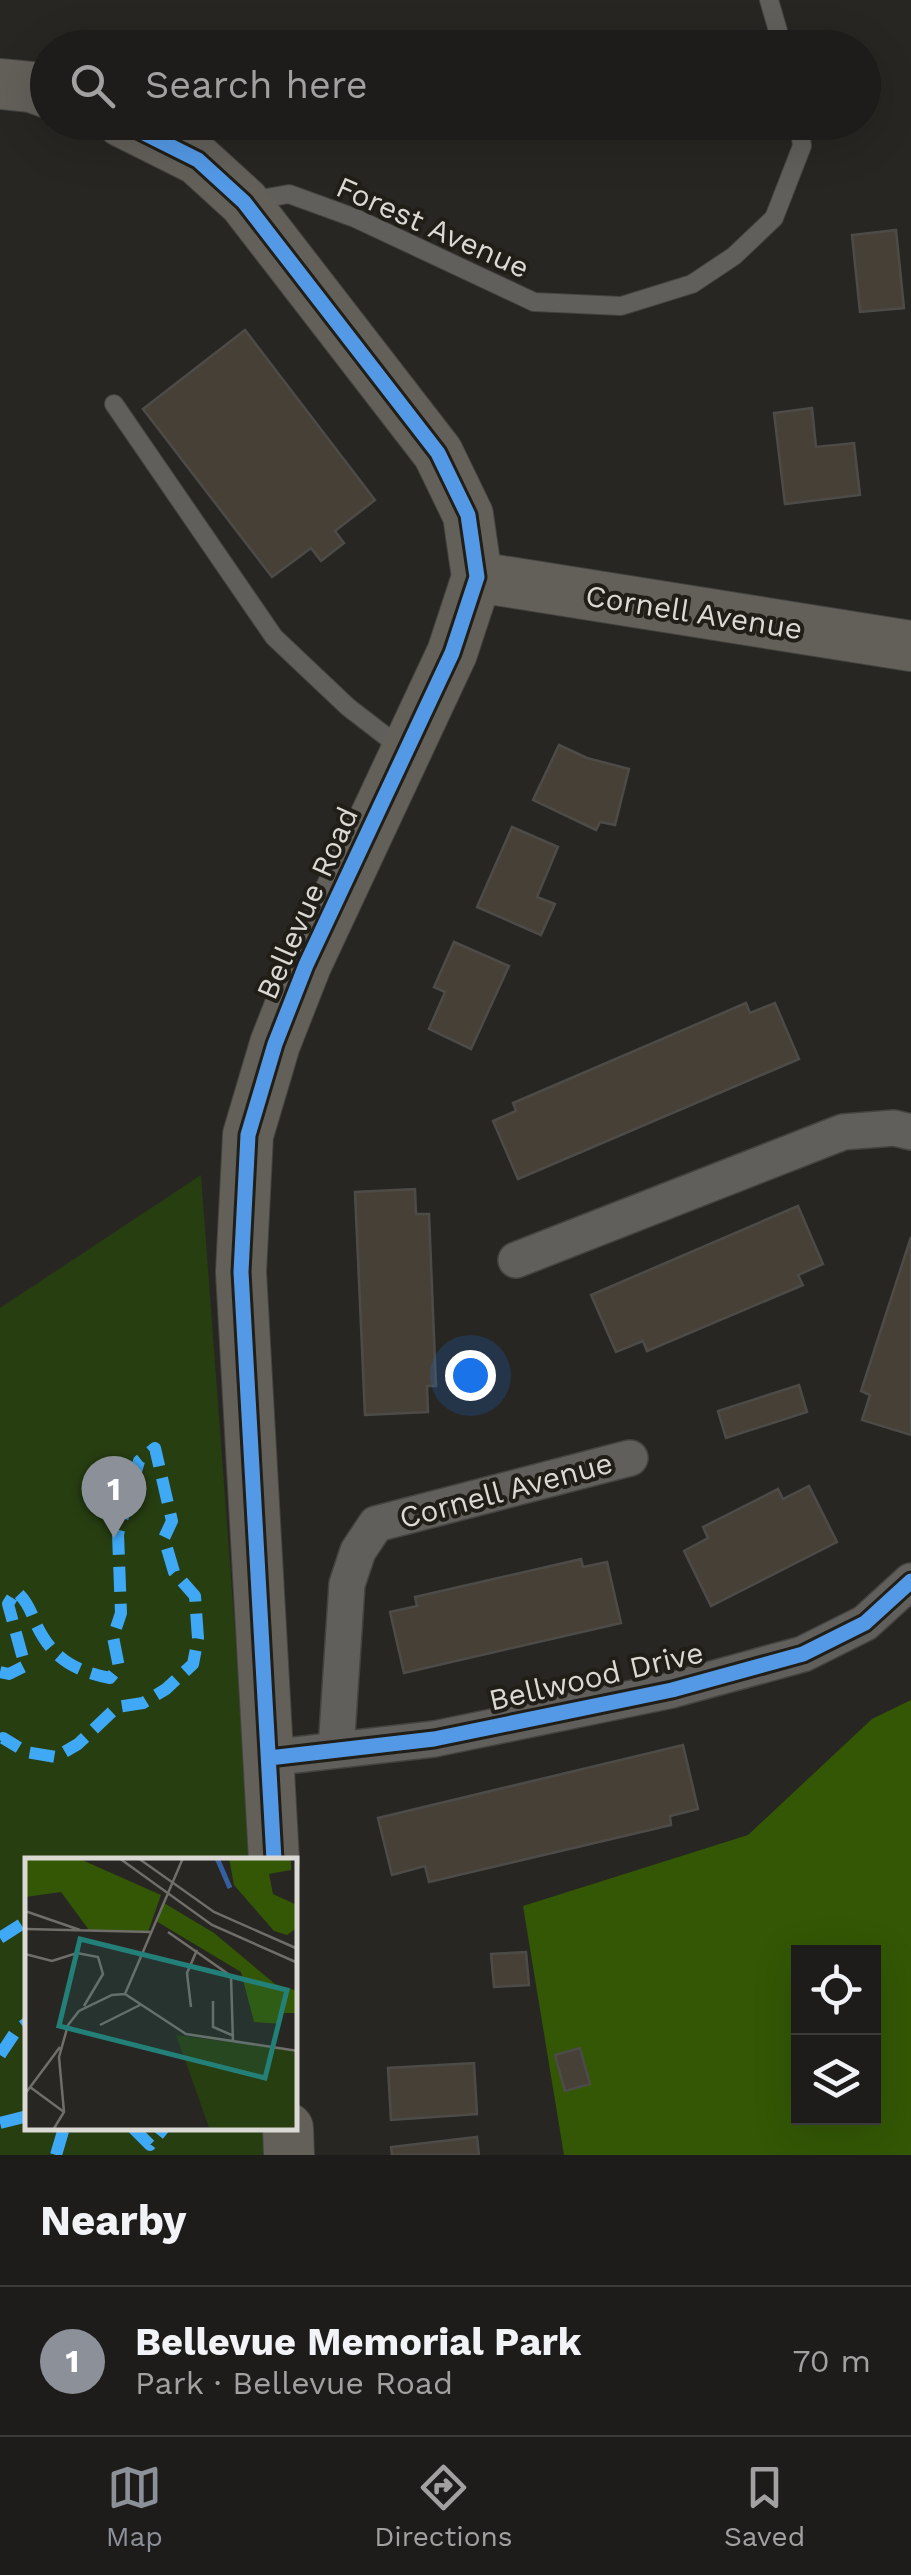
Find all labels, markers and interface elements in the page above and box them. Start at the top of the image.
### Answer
search box [30,30,881,140]
icon: search [65,58,120,113]
text: Search here [145,63,368,107]
street label: Forest Avenue [331,169,535,285]
street label: Cornell Avenue [583,578,805,646]
street label: Bellevue Road [249,801,365,1005]
your location [445,1350,496,1401]
street label: Cornell Avenue [396,1445,616,1535]
pin: 1 [82,1456,146,1538]
street label: Bellwood Drive [485,1634,707,1718]
inset map [25,1858,298,2130]
map controls [791,1945,881,2125]
button: locate [791,1945,881,2035]
button: layers [791,2035,881,2125]
text: Nearby [40,2196,187,2245]
text: Bellevue Memorial Park [135,2320,581,2364]
text: 1 [66,2342,79,2380]
text: 70 m [792,2342,871,2380]
text: Park · Bellevue Road [135,2364,453,2402]
tab: Map [106,2460,163,2553]
tab: Directions [374,2460,513,2553]
tab: Saved [724,2460,805,2553]

